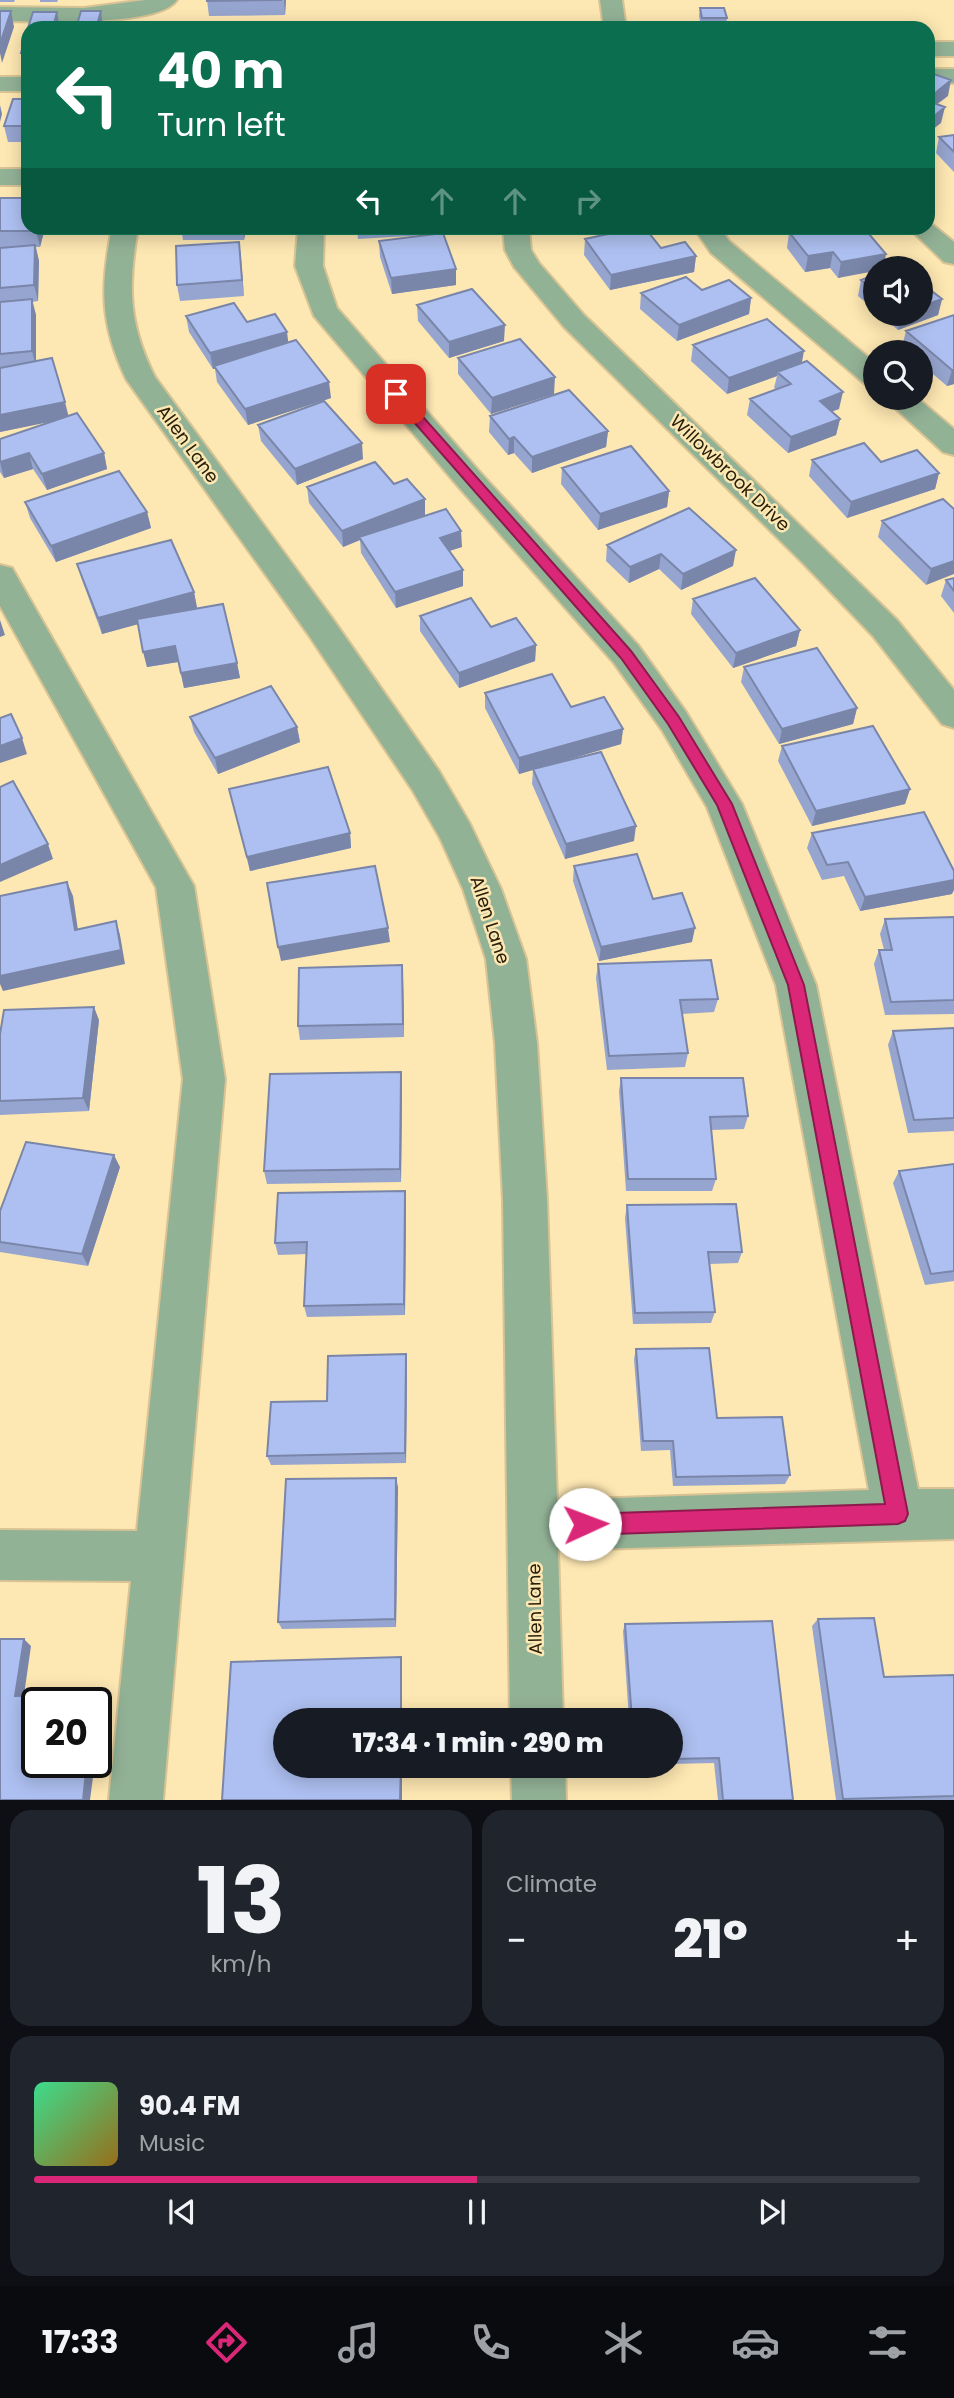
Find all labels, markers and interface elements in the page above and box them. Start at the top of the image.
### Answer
text: 40 m [157,37,284,105]
icon: left [42,49,133,140]
text: Turn left [157,102,286,147]
icon: left [350,182,388,220]
icon: ahead [423,182,461,220]
icon: ahead [496,182,534,220]
icon: right [569,182,607,220]
map controls [863,256,933,410]
button: sound [863,256,933,326]
button: search [863,340,933,410]
pin [366,364,426,424]
icon: arrive [377,375,415,413]
street label: Allen Lane [152,400,225,488]
street label: Willowbrook Drive [665,409,796,537]
street label: Allen Lane [465,873,516,967]
position arrow [548,1487,622,1561]
street label: Allen Lane [521,1563,548,1655]
speed limit sign: 20 [21,1687,112,1778]
text: 17:34 · 1 min · 290 m [352,1725,604,1761]
text: 13 [196,1837,286,1965]
text: Climate [506,1868,597,1900]
text: 21° [673,1903,748,1976]
text: − [506,1914,527,1967]
text: + [894,1914,920,1967]
text: km/h [210,1948,272,1980]
text: 90.4 FM [139,2088,240,2124]
text: Music [139,2127,205,2159]
icon: previous [163,2193,201,2231]
icon: pause [458,2193,496,2231]
icon: next [753,2193,791,2231]
icon: directions [202,2318,251,2367]
icon: music [334,2318,383,2367]
icon: phone [466,2318,515,2367]
icon: climate [599,2318,648,2367]
icon: car [731,2318,780,2367]
icon: filters [863,2318,912,2367]
text: 17:33 [42,2319,119,2364]

